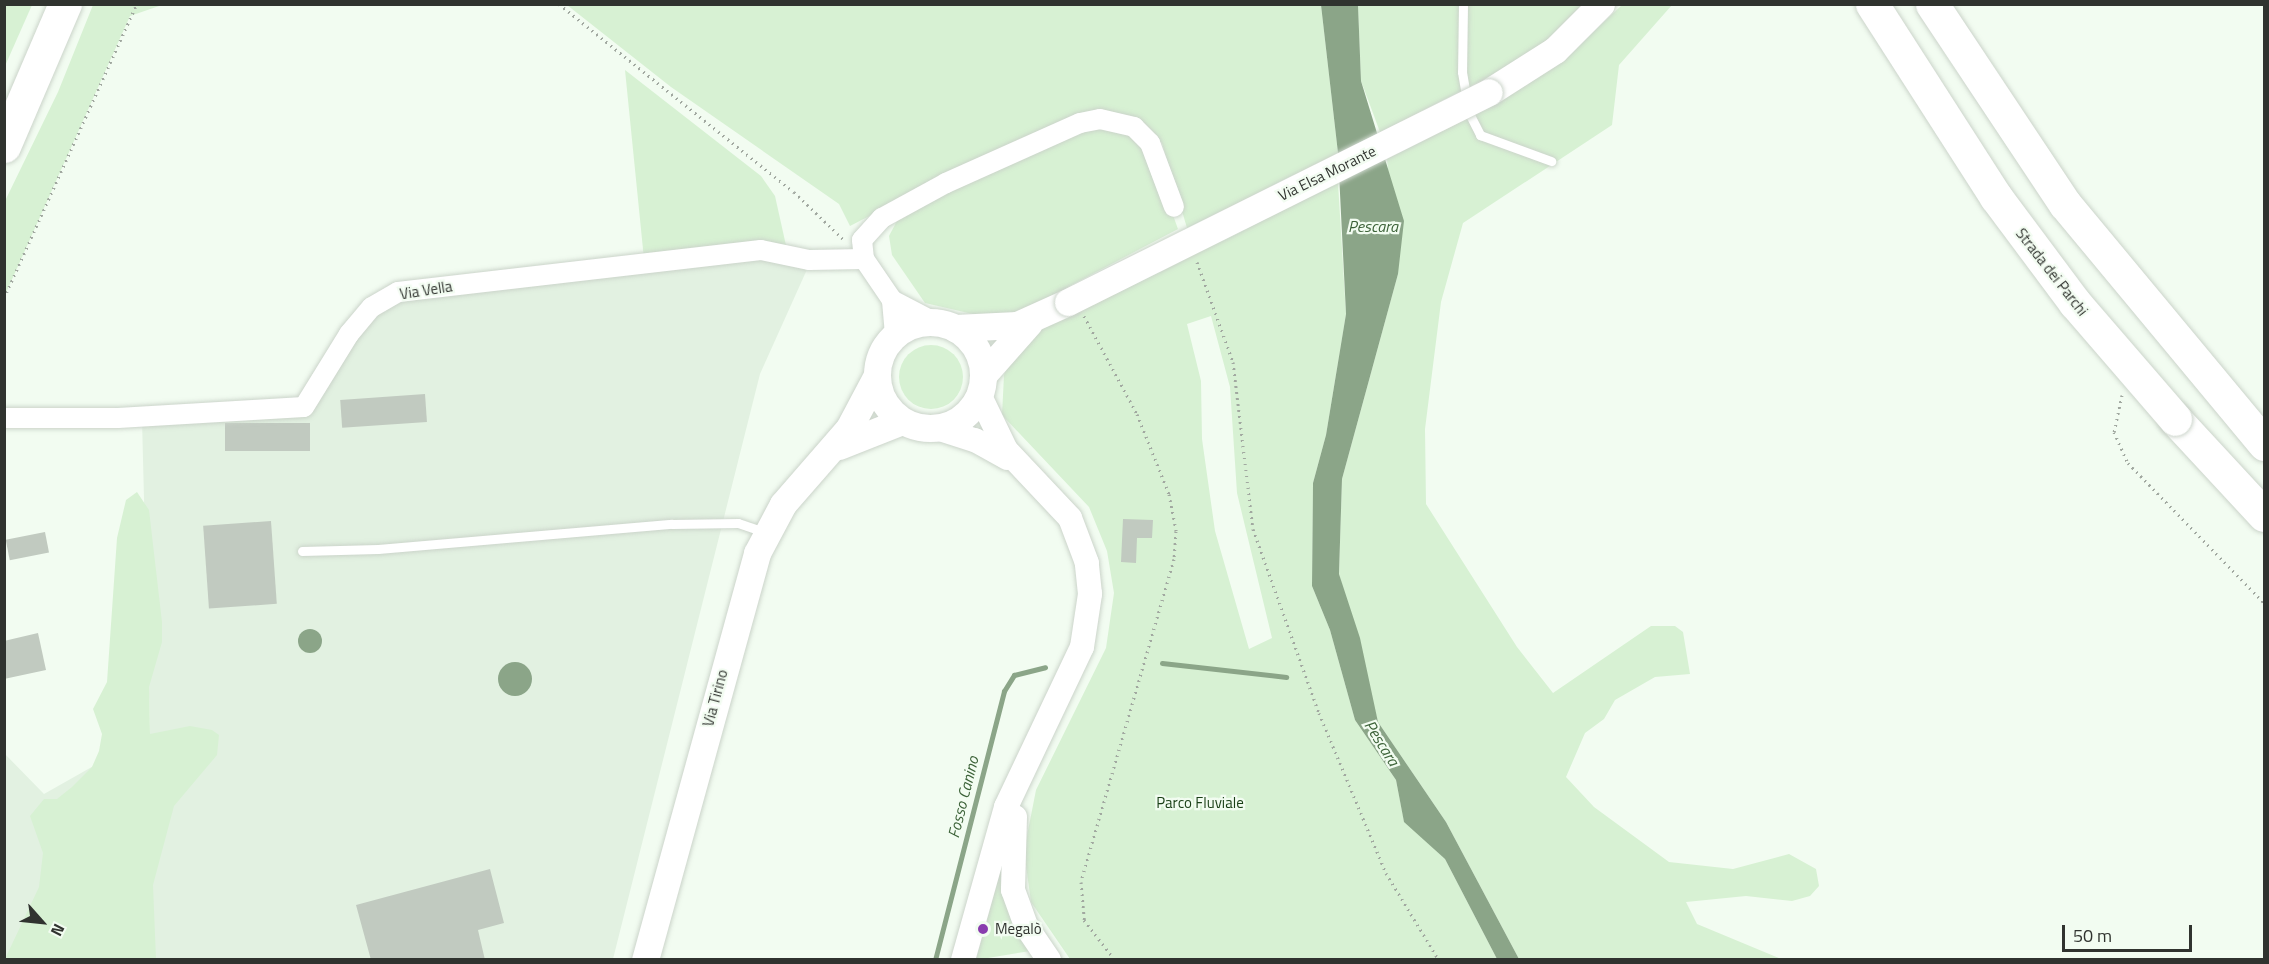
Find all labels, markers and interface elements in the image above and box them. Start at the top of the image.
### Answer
street label: Via Elsa Morante [1275,142,1379,204]
water label: Pescara [1348,216,1398,236]
street label: Strada dei Parchi [2012,225,2092,319]
street label: Via Vella [398,277,454,303]
street label: Via Tirino [699,667,731,729]
water label: Pescara [1361,717,1403,769]
water label: Fosso Canino [944,754,982,840]
park label: Parco Fluviale [1156,794,1244,812]
north arrow [12,892,72,952]
scale bar [2065,913,2196,951]
text: N [45,920,71,941]
place label: Megalò [995,920,1042,938]
marker: Megalò [976,922,990,936]
text: 50 m [2073,922,2112,949]

